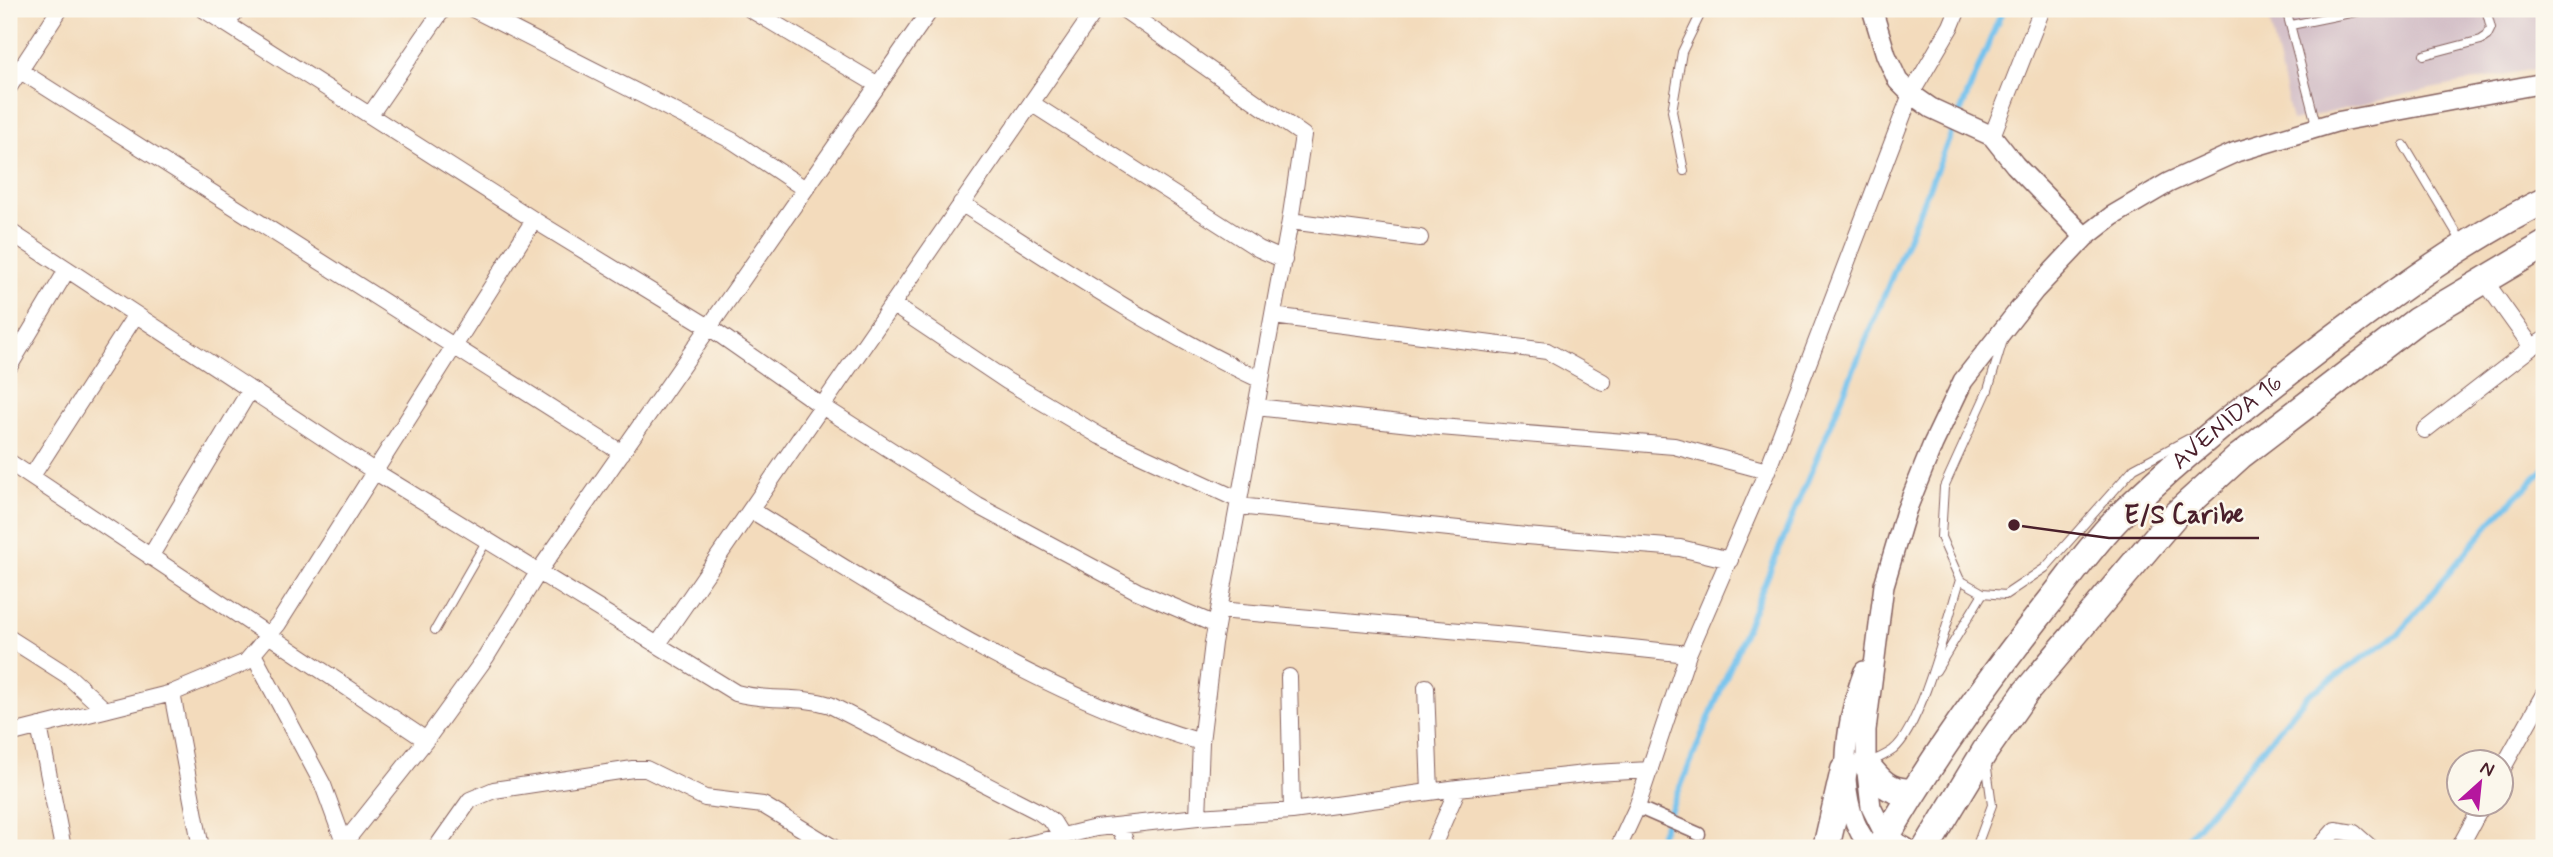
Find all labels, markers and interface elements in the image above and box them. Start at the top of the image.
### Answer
street label: AVENIDA 16 [2165,367,2289,477]
callout: E/S Caribe [2109,491,2259,538]
text: E/S Caribe [2124,499,2244,533]
north arrow [2444,748,2514,818]
text: N [2476,755,2498,783]

